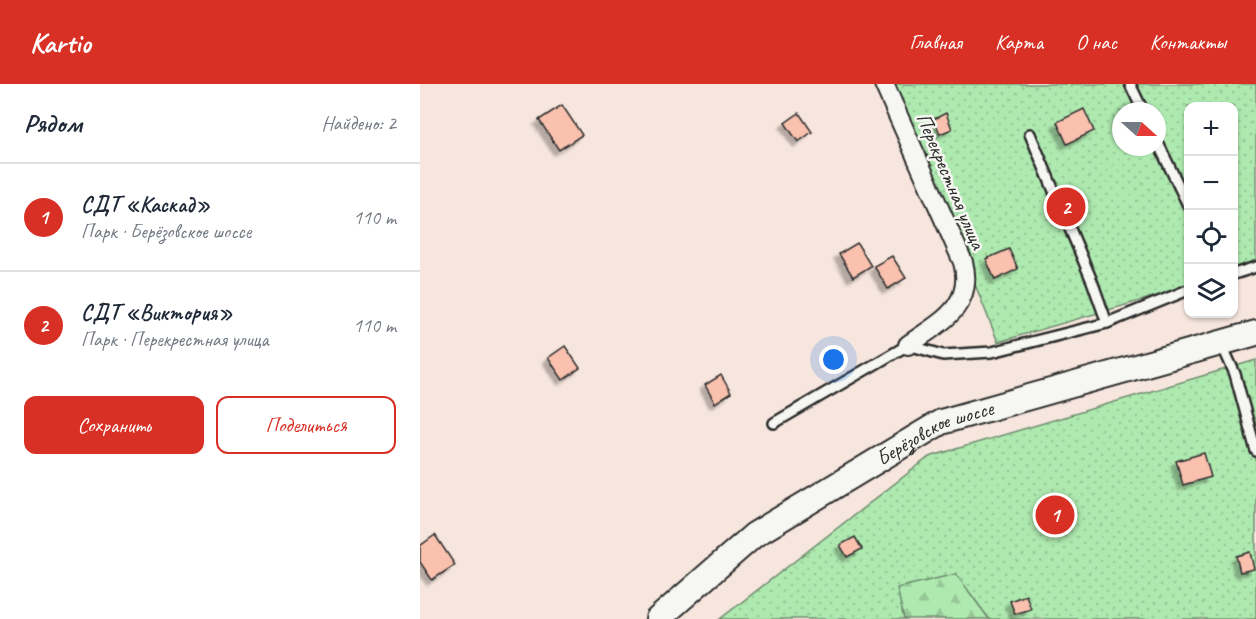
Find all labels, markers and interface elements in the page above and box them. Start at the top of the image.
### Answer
text: Kartio [30,25,91,60]
text: Главная [909,29,962,55]
text: Карта [995,29,1043,55]
text: О нас [1076,29,1117,55]
text: Контакты [1150,29,1226,55]
north arrow [1112,102,1166,156]
map controls [1184,102,1238,318]
button: + [1184,102,1238,156]
text: Рядом [24,107,82,140]
street label: Перекрестная улица [911,109,992,254]
text: Найдено: 2 [321,111,396,136]
button: − [1184,156,1238,210]
pin: 2 [1046,184,1086,230]
text: СДТ «Каскад» [81,191,210,219]
text: 1 [39,205,48,230]
text: 110 m [353,205,396,230]
button: locate [1184,210,1238,264]
text: Парк · Берёзовское шоссе [81,219,251,244]
button: layers [1184,264,1238,318]
text: СДТ «Виктория» [81,299,233,327]
text: 2 [39,313,48,338]
text: 110 m [353,313,396,338]
text: Парк · Перекрестная улица [81,327,268,352]
your location [819,345,848,374]
street label: Берёзовское шоссе [871,395,997,471]
button: Сохранить [24,396,204,454]
button: Поделиться [216,396,396,454]
pin: 1 [1036,492,1074,538]

